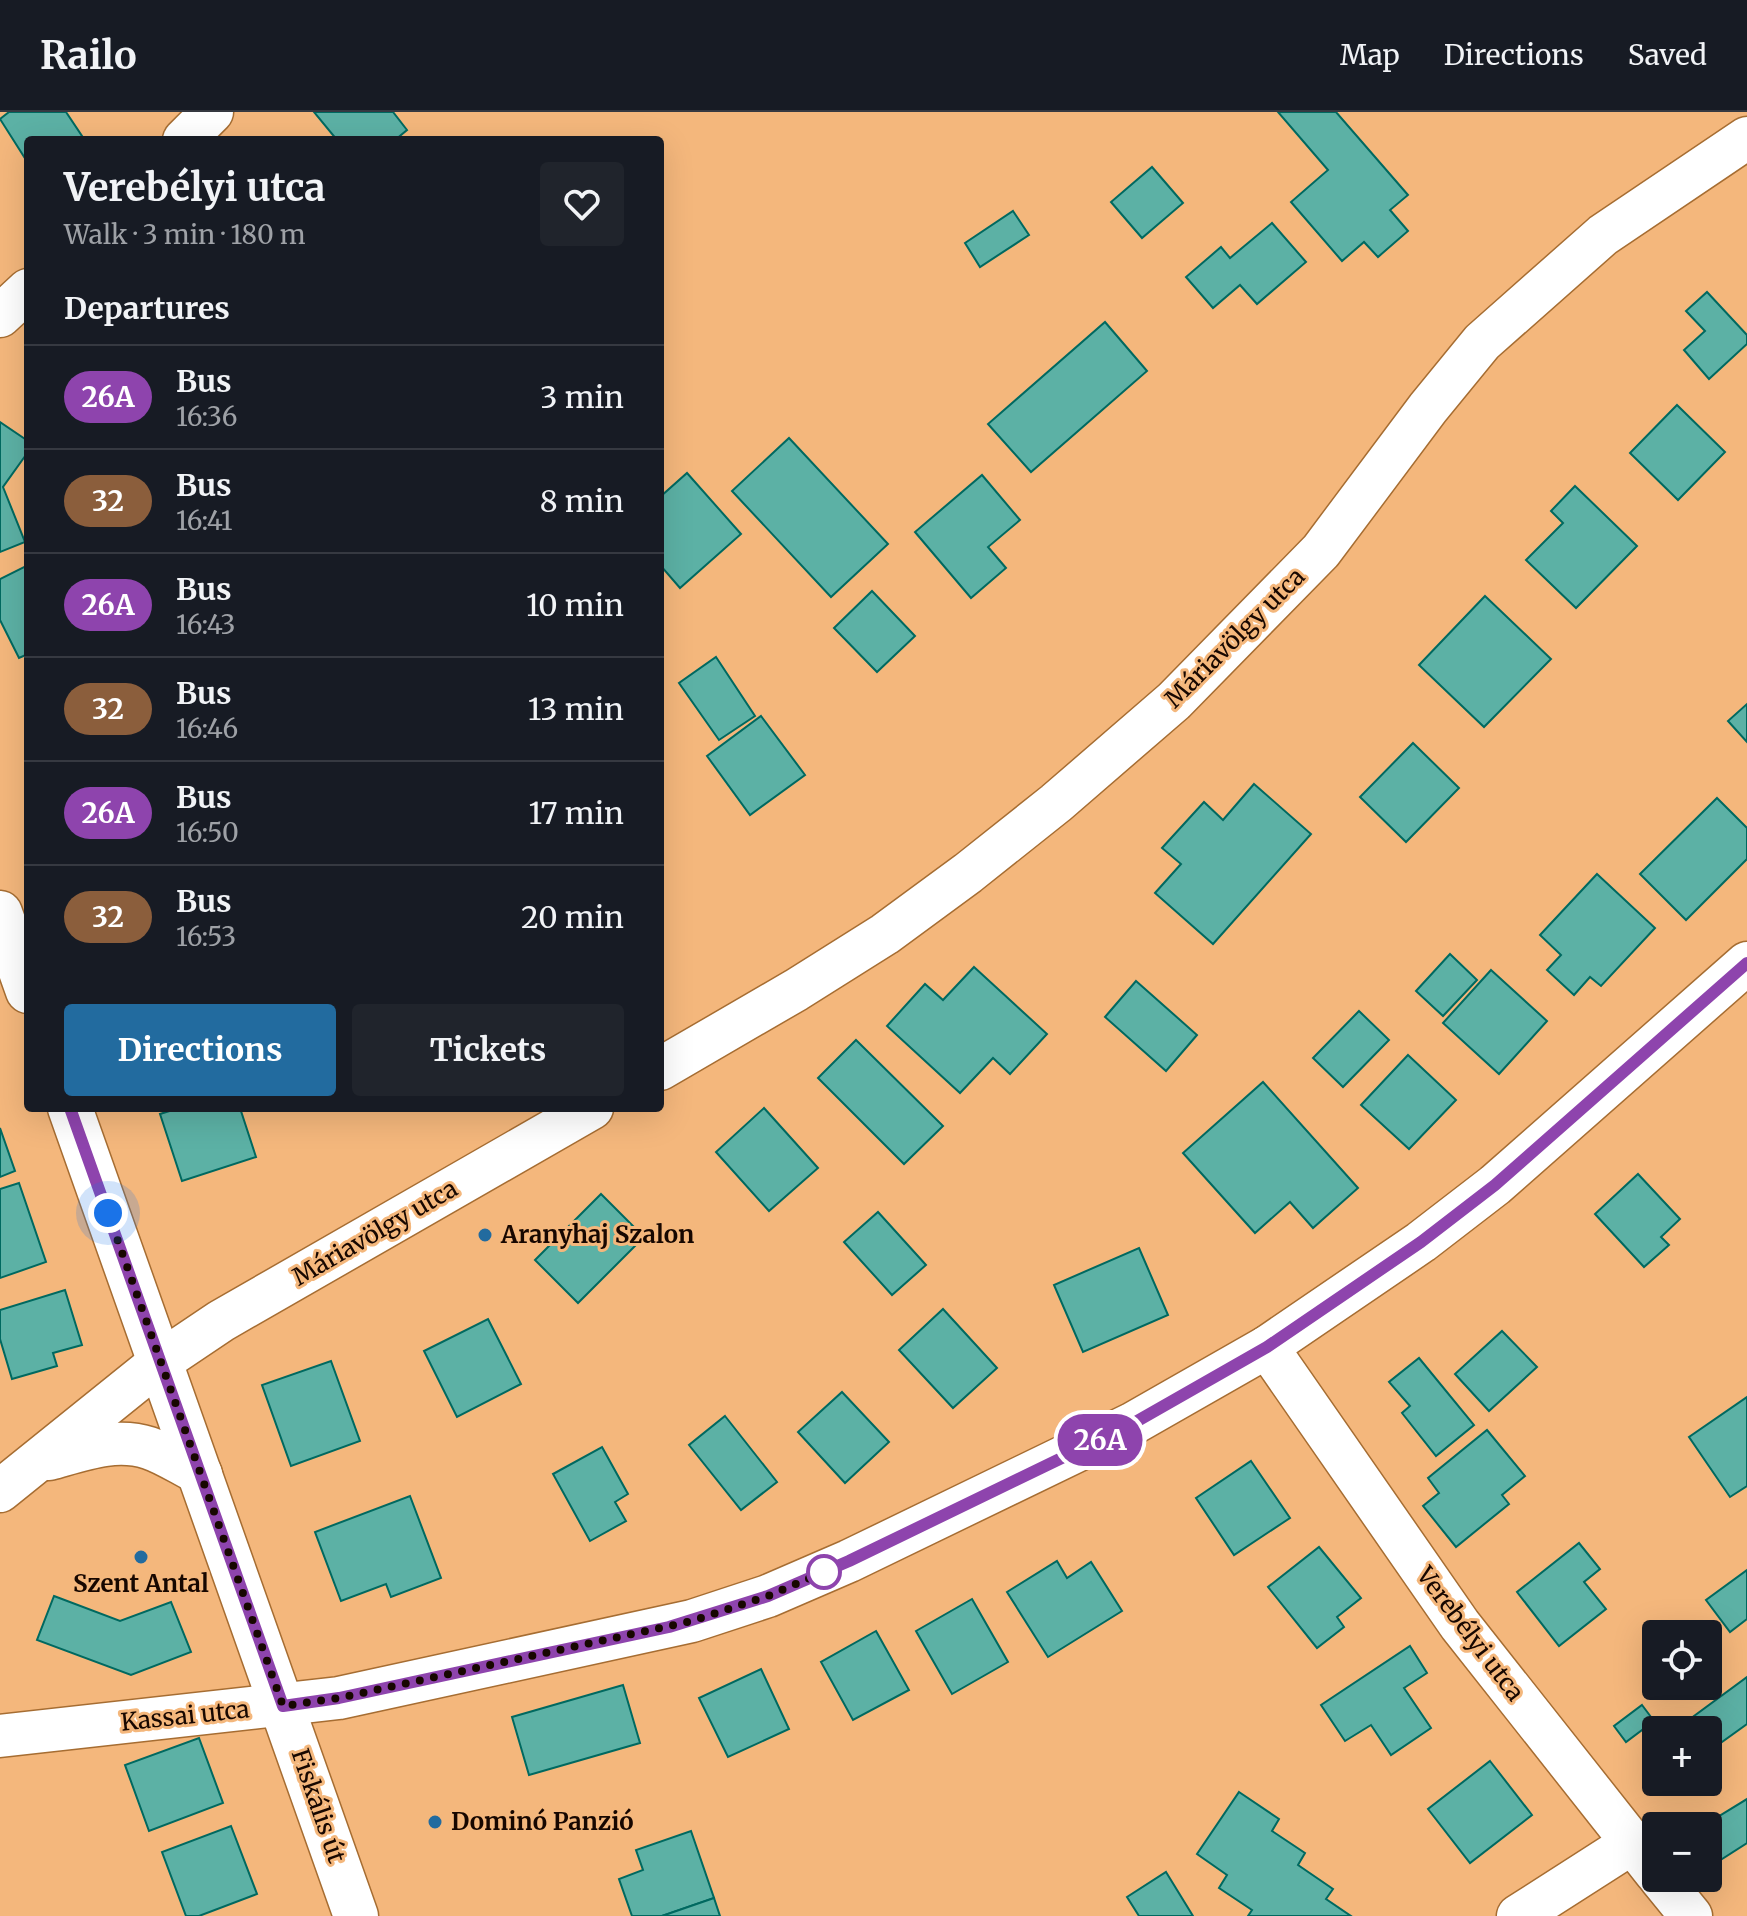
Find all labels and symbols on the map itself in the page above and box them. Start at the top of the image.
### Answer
street label: Máriavölgy utca [1158,561,1311,714]
street label: Máriavölgy utca [287,1173,463,1292]
your location [88,1193,128,1233]
place label: Aranyhaj Szalon [500,1219,694,1250]
marker: Aranyhaj Szalon [476,1226,494,1244]
line badge: 26A [1054,1414,1146,1466]
marker: Szent Antal [132,1548,150,1566]
unlabelled marker [807,1555,841,1589]
street label: Verebélyi utca [1409,1560,1531,1707]
place label: Szent Antal [73,1568,209,1599]
street label: Kassai utca [119,1693,251,1738]
street label: Fiskális út [285,1745,353,1868]
place label: Dominó Panzió [451,1806,634,1837]
marker: Dominó Panzió [426,1813,444,1831]

